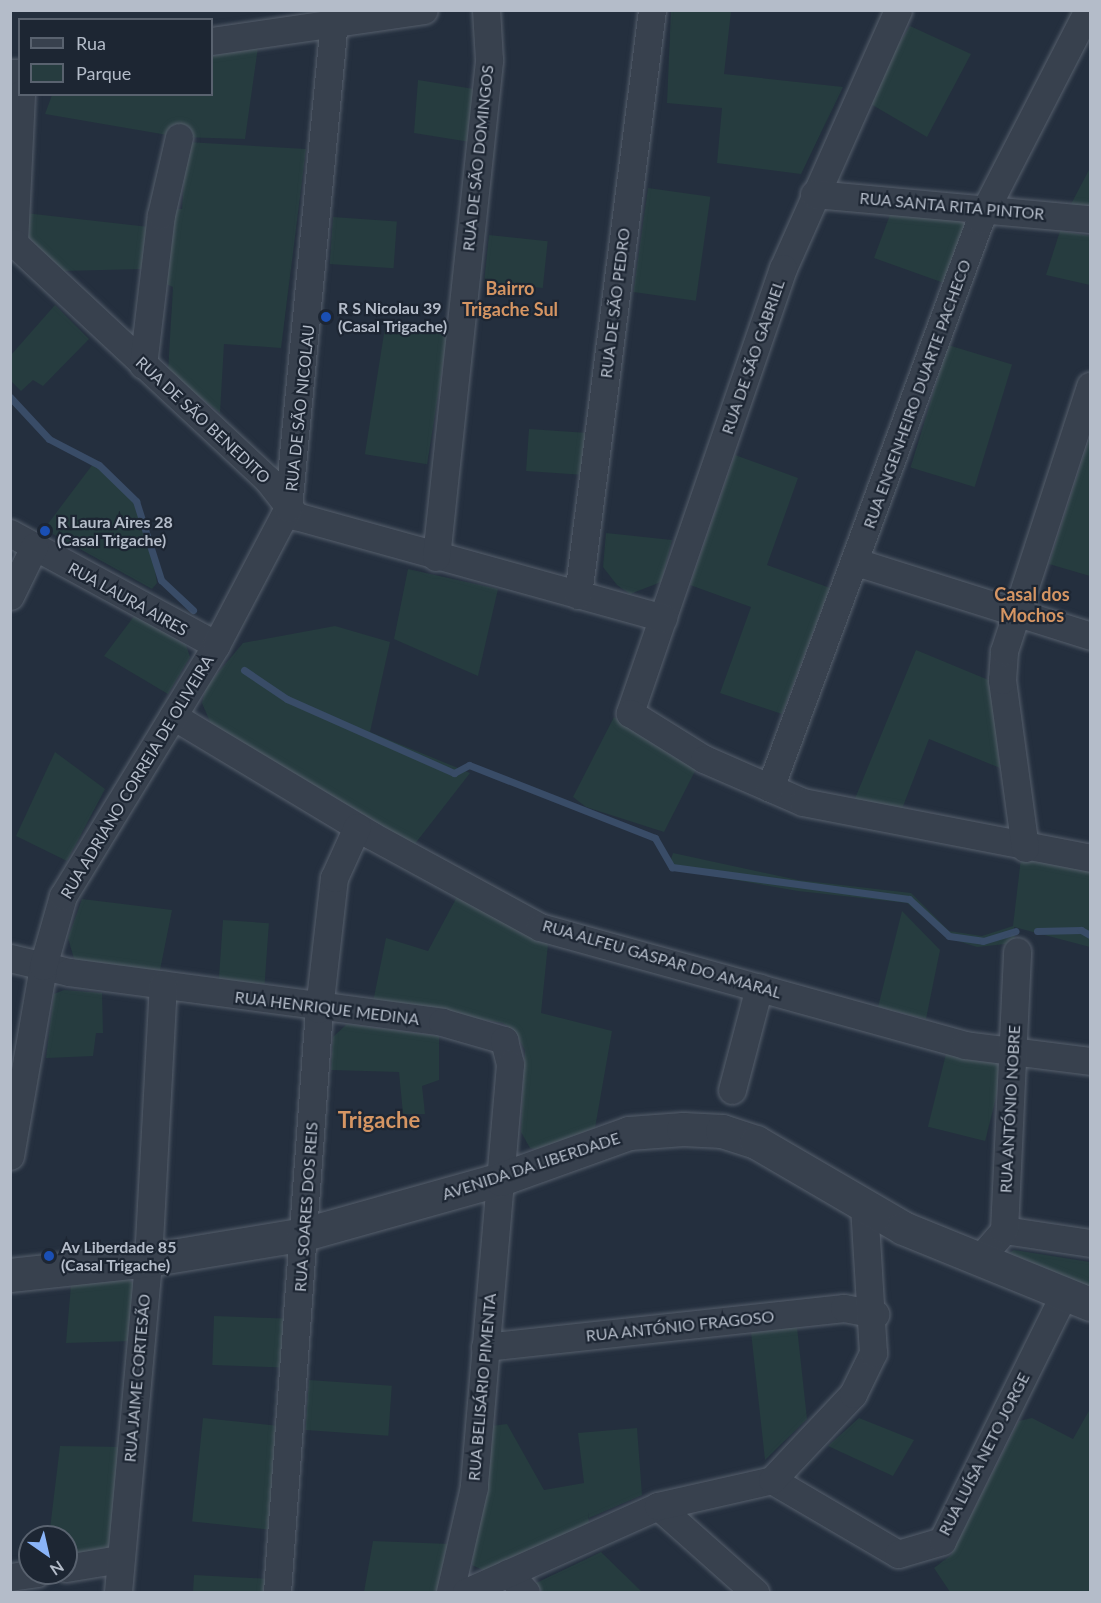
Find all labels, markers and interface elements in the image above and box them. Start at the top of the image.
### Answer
legend [18,18,213,96]
text: Rua [76,32,106,54]
text: Parque [76,62,131,84]
street label: RUA DE SÃO DOMINGOS [459,64,497,252]
street label: RUA SANTA RITA PINTOR [858,188,1046,224]
street label: RUA DE SÃO PEDRO [596,227,634,379]
street label: RUA ENGENHEIRO DUARTE PACHECO [859,257,975,531]
street label: RUA DE SÃO GABRIEL [717,277,789,437]
district label: Bairro Trigache Sul [462,278,558,320]
place label: R S Nicolau 39 (Casal Trigache) [338,298,448,336]
marker: R S Nicolau 39 (Casal Trigache) [319,310,333,324]
street label: RUA DE SÃO NICOLAU [282,323,318,493]
street label: RUA DE SÃO BENEDITO [132,353,274,487]
place label: R Laura Aires 28 (Casal Trigache) [57,512,173,550]
marker: R Laura Aires 28 (Casal Trigache) [38,524,52,538]
street label: RUA LAURA AIRES [64,558,192,640]
district label: Casal dos Mochos [994,584,1070,626]
street label: RUA ADRIANO CORREIA DE OLIVEIRA [56,651,218,903]
street label: RUA ALFEU GASPAR DO AMARAL [540,915,784,1003]
street label: RUA HENRIQUE MEDINA [233,987,421,1029]
street label: RUA ANTÓNIO NOBRE [996,1024,1024,1194]
district label: Trigache [338,1107,420,1133]
street label: RUA SOARES DOS REIS [290,1121,322,1293]
street label: AVENIDA DA LIBERDADE [439,1128,623,1204]
place label: Av Liberdade 85 (Casal Trigache) [61,1237,177,1275]
marker: Av Liberdade 85 (Casal Trigache) [42,1249,56,1263]
street label: RUA BELISÁRIO PIMENTA [464,1292,500,1482]
street label: RUA JAIME CORTESÃO [120,1293,154,1463]
street label: RUA ANTÓNIO FRAGOSO [584,1307,776,1345]
street label: RUA LUÍSA NETO JORGE [934,1369,1034,1539]
north arrow [18,1525,78,1585]
text: N [47,1557,68,1580]

